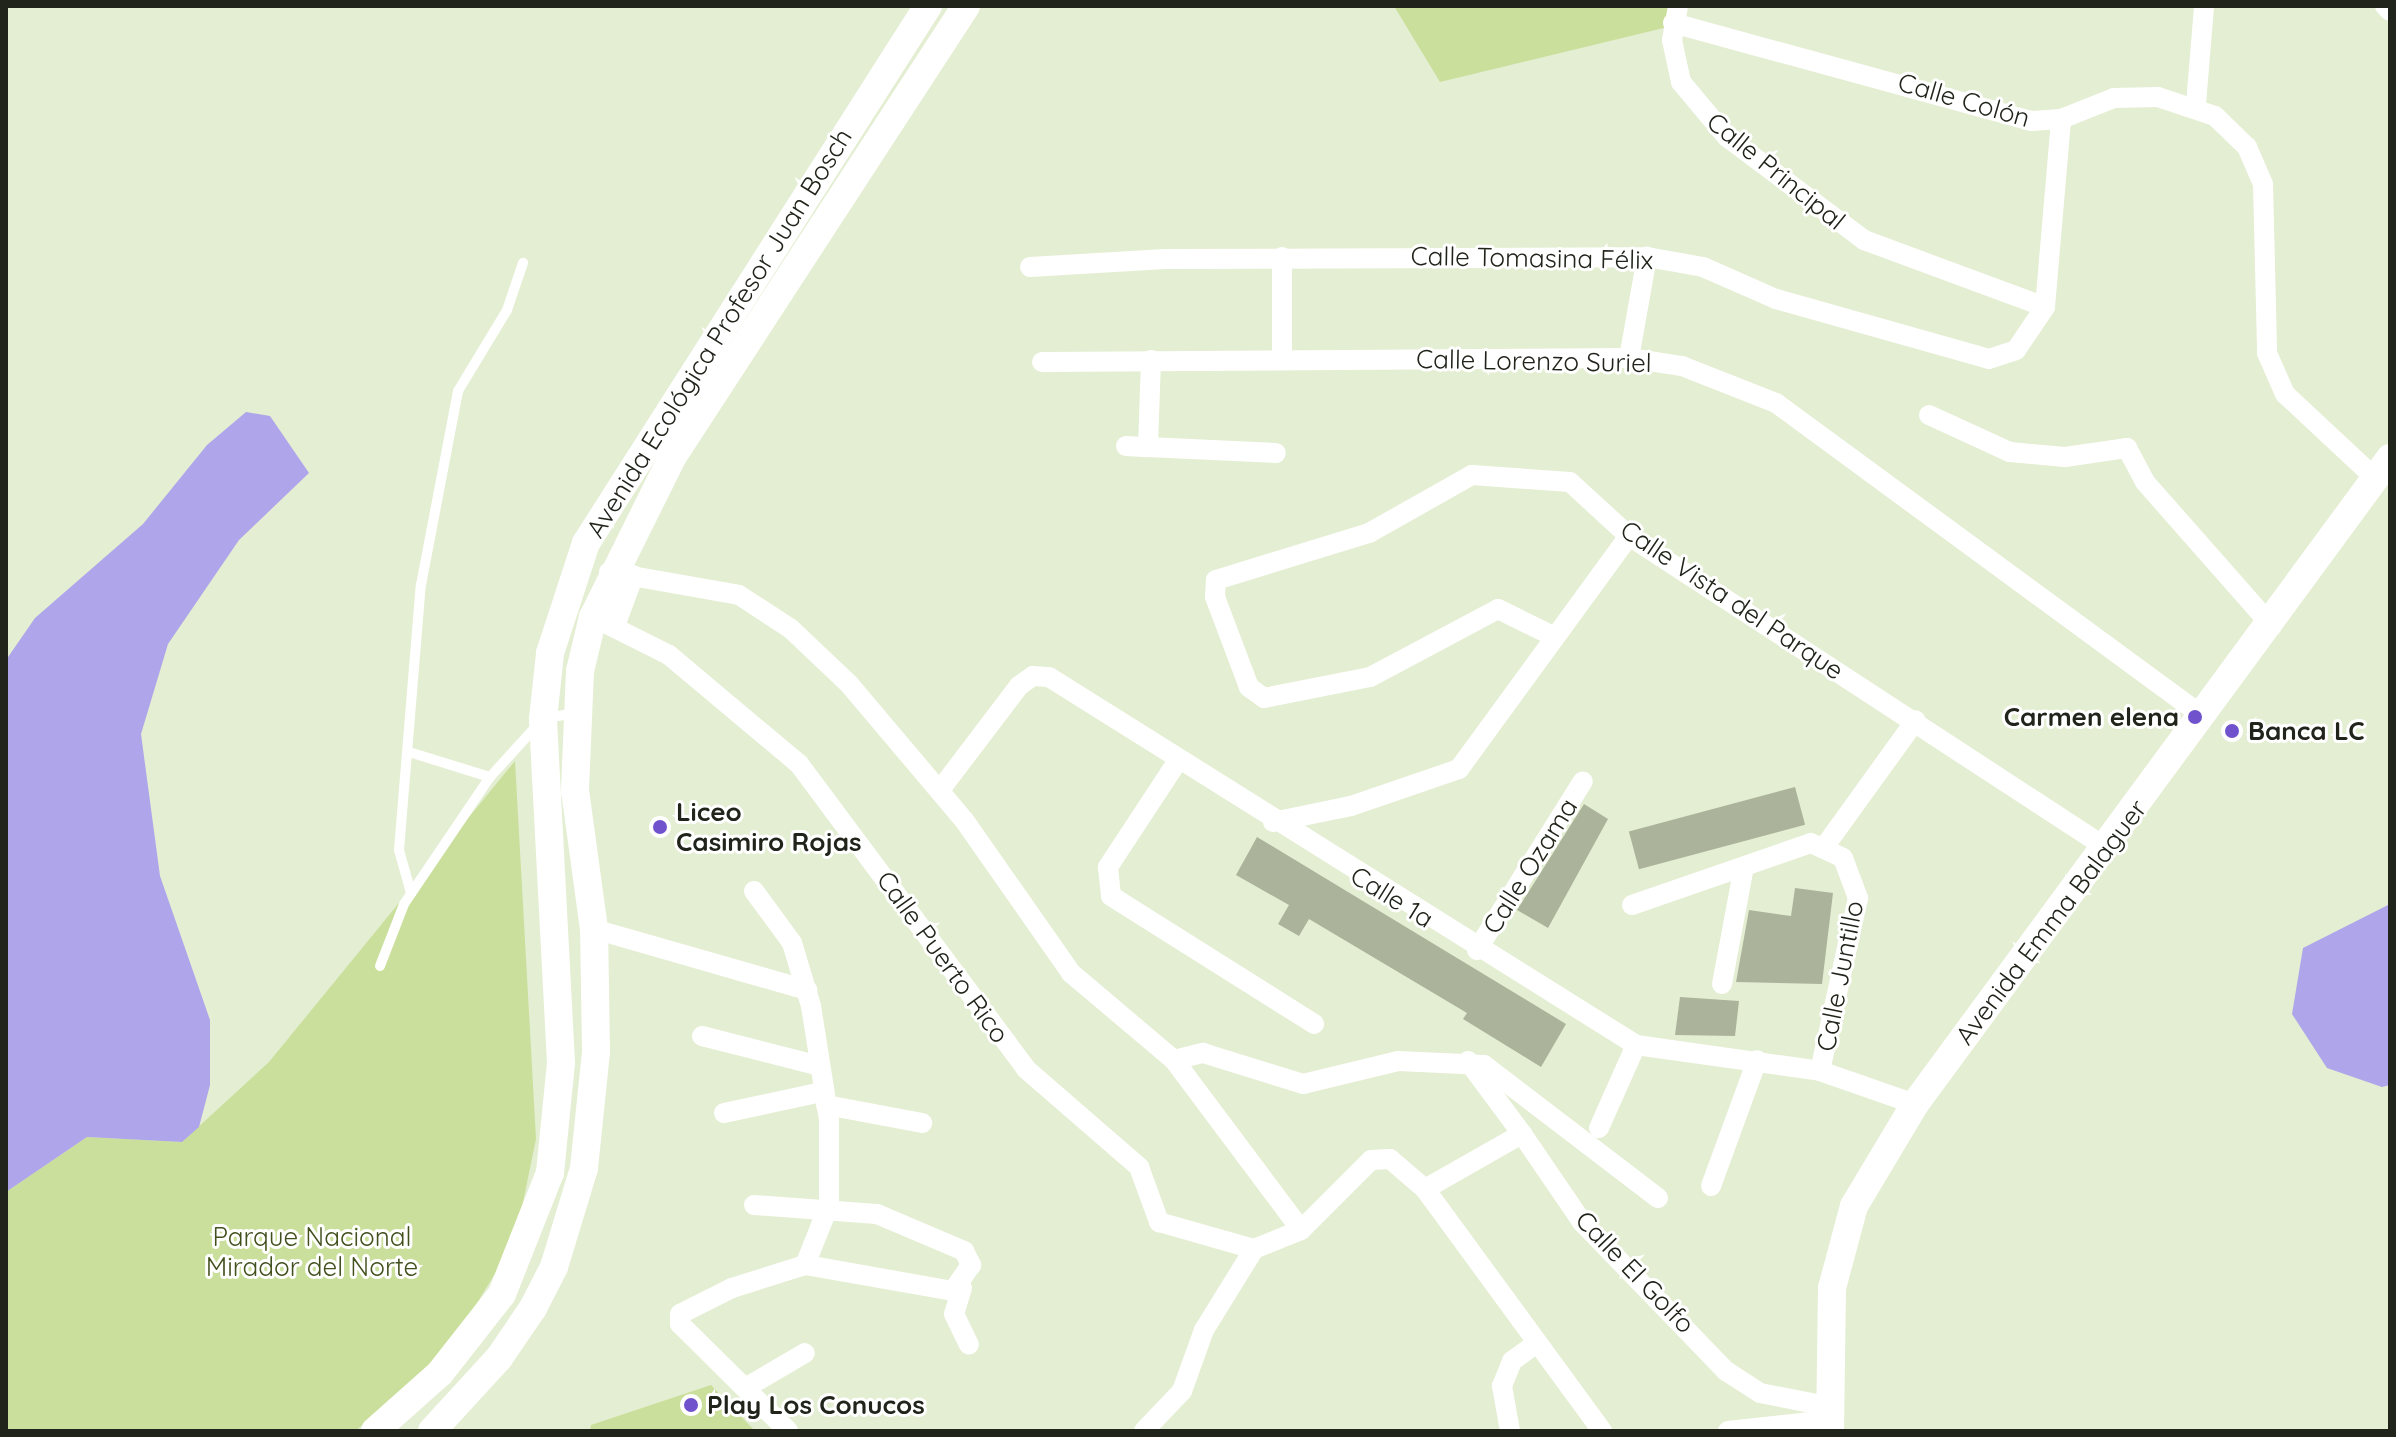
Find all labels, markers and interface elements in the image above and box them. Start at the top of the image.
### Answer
street label: Calle Colón [1895,66,2033,134]
street label: Calle Principal [1701,106,1851,236]
street label: Avenida Ecológica Profesor Juan Bosch [580,123,858,543]
street label: Calle Tomasina Félix [1410,240,1654,276]
street label: Calle Lorenzo Suriel [1416,343,1652,379]
street label: Calle Vista del Parque [1615,514,1849,686]
place label: Carmen elena [2004,701,2179,733]
marker: Carmen elena [2186,708,2204,726]
place label: Banca LC [2248,715,2365,747]
marker: Banca LC [2223,722,2241,740]
street label: Calle Ozama [1476,793,1584,939]
street label: Avenida Emma Balaguer [1949,793,2153,1051]
place label: Liceo Casimiro Rojas [676,796,862,858]
marker: Liceo Casimiro Rojas [651,818,669,836]
street label: Calle 1a [1345,860,1439,934]
street label: Calle Puerto Rico [870,865,1016,1049]
street label: Calle Juntillo [1810,898,1870,1054]
street label: Calle El Golfo [1569,1204,1701,1340]
park label: Parque Nacional Mirador del Norte [206,1221,418,1282]
place label: Play Los Conucos [707,1389,925,1421]
marker: Play Los Conucos [682,1396,700,1414]

